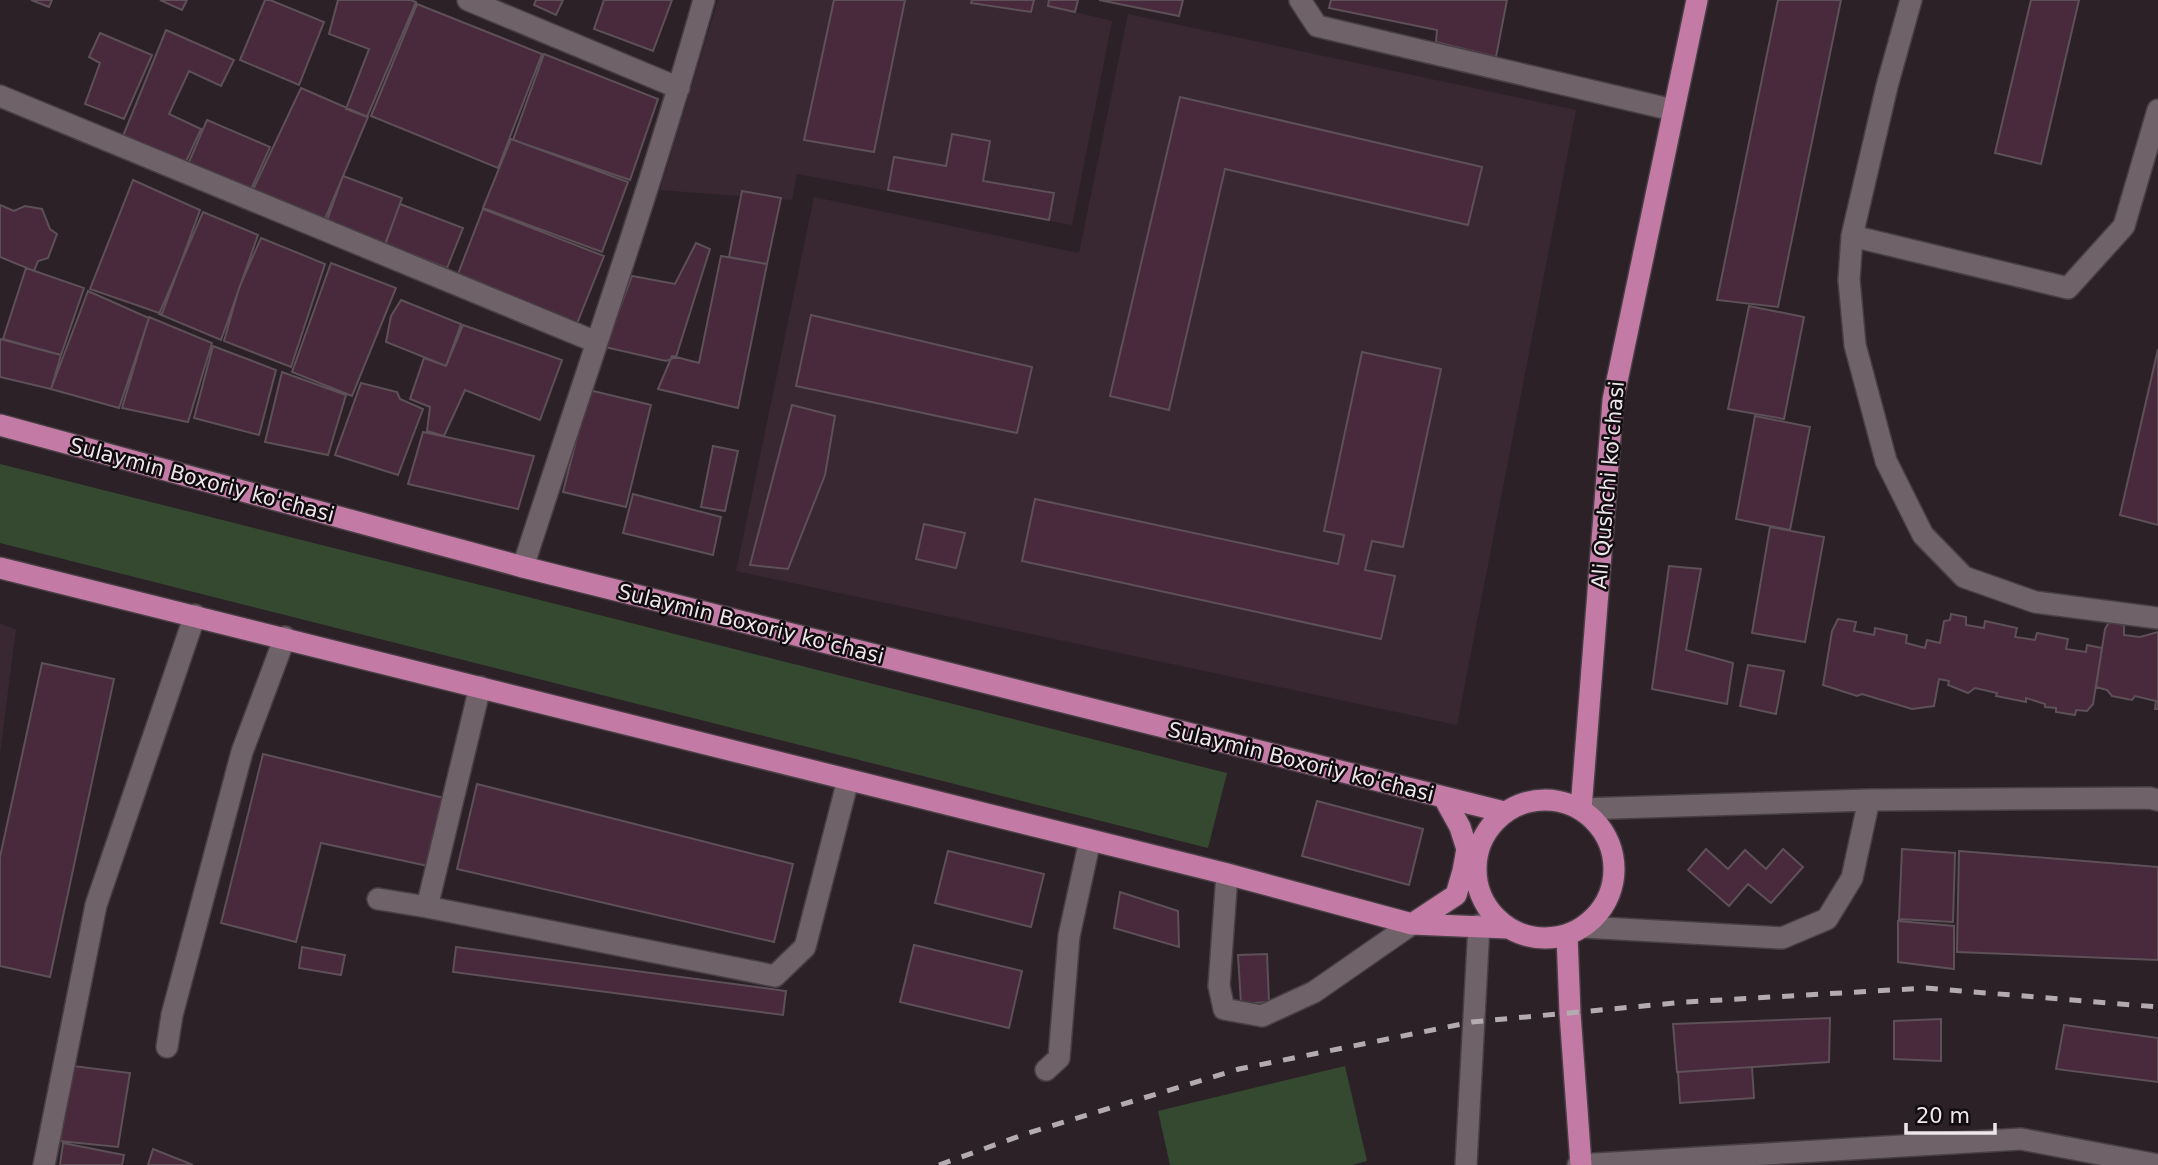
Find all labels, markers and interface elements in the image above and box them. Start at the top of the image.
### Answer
street label: Ali Qushchi ko'chasi [1587,380,1629,590]
street label: Sulaymin Boxoriy ko'chasi [67,433,337,527]
street label: Sulaymin Boxoriy ko'chasi [615,579,887,669]
street label: Sulaymin Boxoriy ko'chasi [1165,717,1437,807]
scale bar [1906,1092,1995,1136]
text: 20 m [1916,1104,1970,1128]

